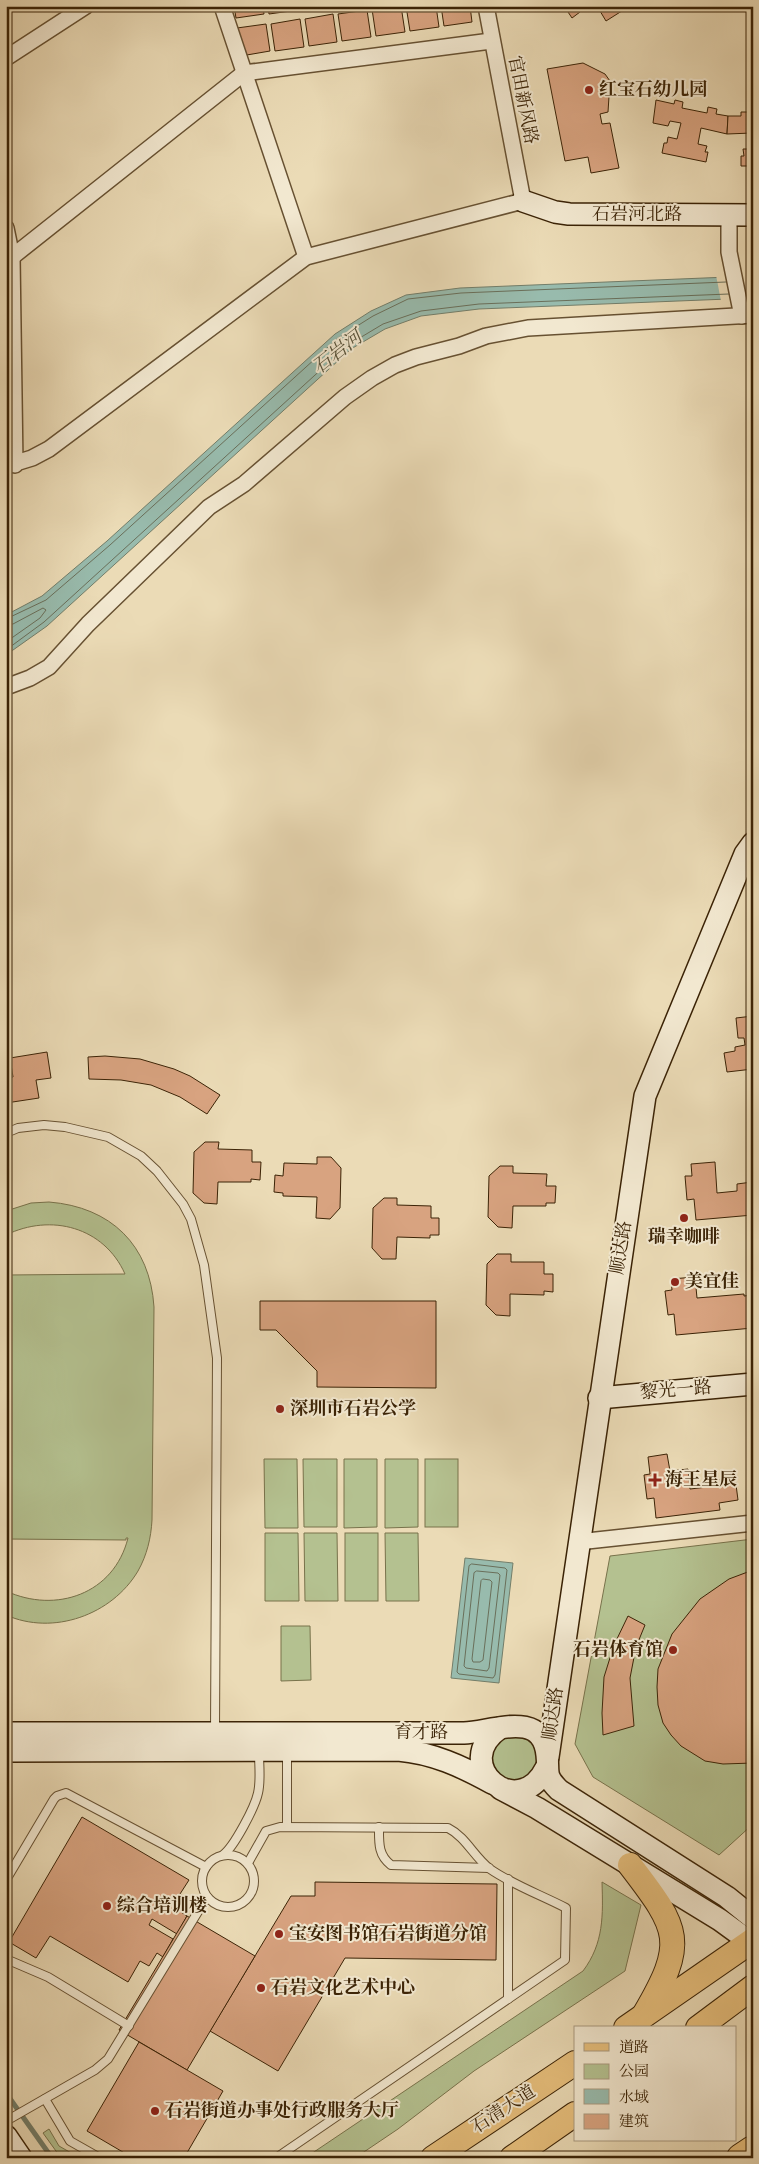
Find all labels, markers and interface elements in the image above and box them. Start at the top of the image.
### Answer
street label: 官田新风路 [501,53,543,147]
place label: 红宝石幼儿园 [599,78,707,103]
marker: 红宝石幼儿园 [583,84,595,96]
street label: 石岩河北路 [592,203,682,228]
water label: 石岩河 [308,323,371,381]
marker: 瑞幸咖啡 [678,1212,690,1224]
street label: 顺达路 [605,1219,639,1277]
place label: 瑞幸咖啡 [648,1225,720,1250]
place label: 美宜佳 [685,1270,739,1295]
marker: 美宜佳 [669,1276,681,1288]
street label: 黎光一路 [639,1375,713,1407]
place label: 深圳市石岩公学 [290,1397,416,1422]
marker: 深圳市石岩公学 [274,1403,286,1415]
place label: 海王星辰 [665,1468,737,1493]
marker: 海王星辰 [649,1474,661,1486]
place label: 石岩体育馆 [573,1638,663,1663]
marker: 石岩体育馆 [667,1644,679,1656]
street label: 顺达路 [538,1686,570,1742]
street label: 育才路 [394,1721,448,1746]
place label: 综合培训楼 [117,1894,207,1919]
marker: 综合培训楼 [101,1900,113,1912]
place label: 宝安图书馆石岩街道分馆 [289,1922,487,1947]
marker: 宝安图书馆石岩街道分馆 [273,1928,285,1940]
place label: 石岩文化艺术中心 [271,1976,415,2001]
marker: 石岩文化艺术中心 [255,1982,267,1994]
legend [574,2026,736,2142]
text: 道路 [619,2038,649,2059]
text: 公园 [619,2062,649,2083]
street label: 石清大道 [467,2080,541,2140]
text: 水域 [619,2088,649,2109]
place label: 石岩街道办事处行政服务大厅 [165,2099,399,2124]
marker: 石岩街道办事处行政服务大厅 [149,2105,161,2117]
text: 建筑 [619,2112,649,2133]

